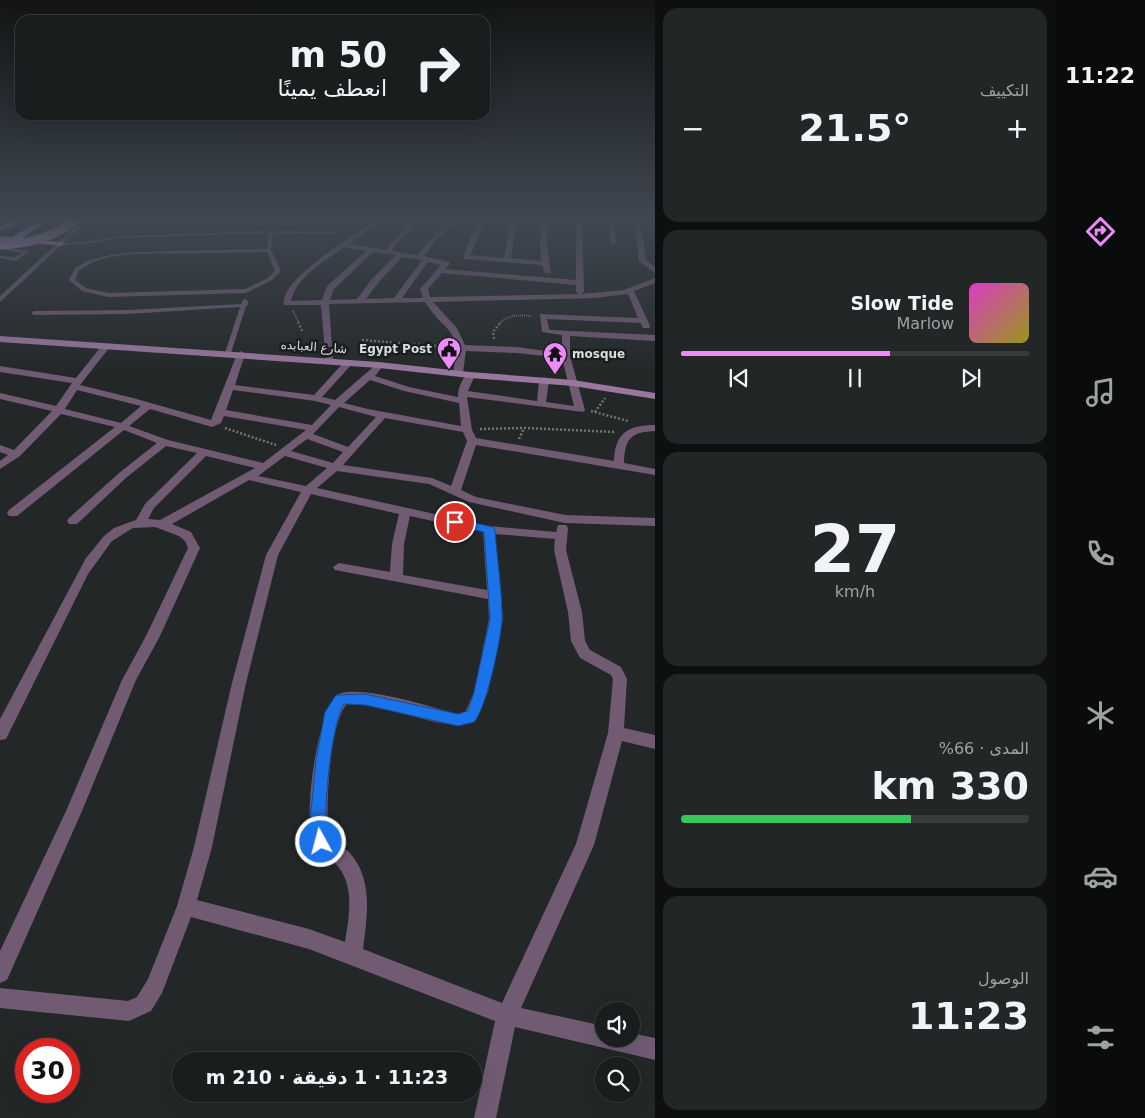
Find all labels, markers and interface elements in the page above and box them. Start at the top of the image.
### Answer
text: 50 m [290,35,387,75]
icon: right [405,35,470,100]
text: 11:22 [1065,63,1135,88]
text: انعطف يمينًا [278,76,387,101]
text: التكييف [980,81,1029,100]
text: 21.5° [799,106,911,150]
text: − [681,112,704,145]
text: + [1006,112,1029,145]
icon: directions [1083,214,1118,249]
text: Slow Tide [851,292,954,314]
text: Marlow [896,314,954,333]
public building icon: Egypt Post [436,336,462,370]
street label: شارع العبابده [280,338,348,357]
temple icon: mosque [542,341,568,375]
place label: Egypt Post [359,342,432,356]
place label: mosque [572,347,625,361]
icon: previous [725,364,753,392]
icon: pause [841,364,869,392]
icon: next [957,364,985,392]
icon: music [1083,375,1118,410]
pin [434,501,476,543]
icon: arrive [441,508,469,536]
text: 27 [810,512,900,587]
icon: phone [1083,536,1118,571]
text: km/h [835,582,875,601]
icon: climate [1083,698,1118,733]
text: المدى · 66% [939,739,1029,758]
text: 330 km [872,764,1029,808]
position arrow [294,815,346,867]
icon: car [1083,859,1118,894]
text: الوصول [978,969,1029,988]
text: 11:23 [908,994,1029,1038]
map controls [595,1002,640,1102]
button: sound [595,1002,640,1047]
icon: filters [1083,1020,1118,1055]
speed limit sign: 30 [15,1038,80,1103]
button: search [595,1057,640,1102]
text: 11:23 · 1 دقيقة · 210 m [206,1066,448,1088]

